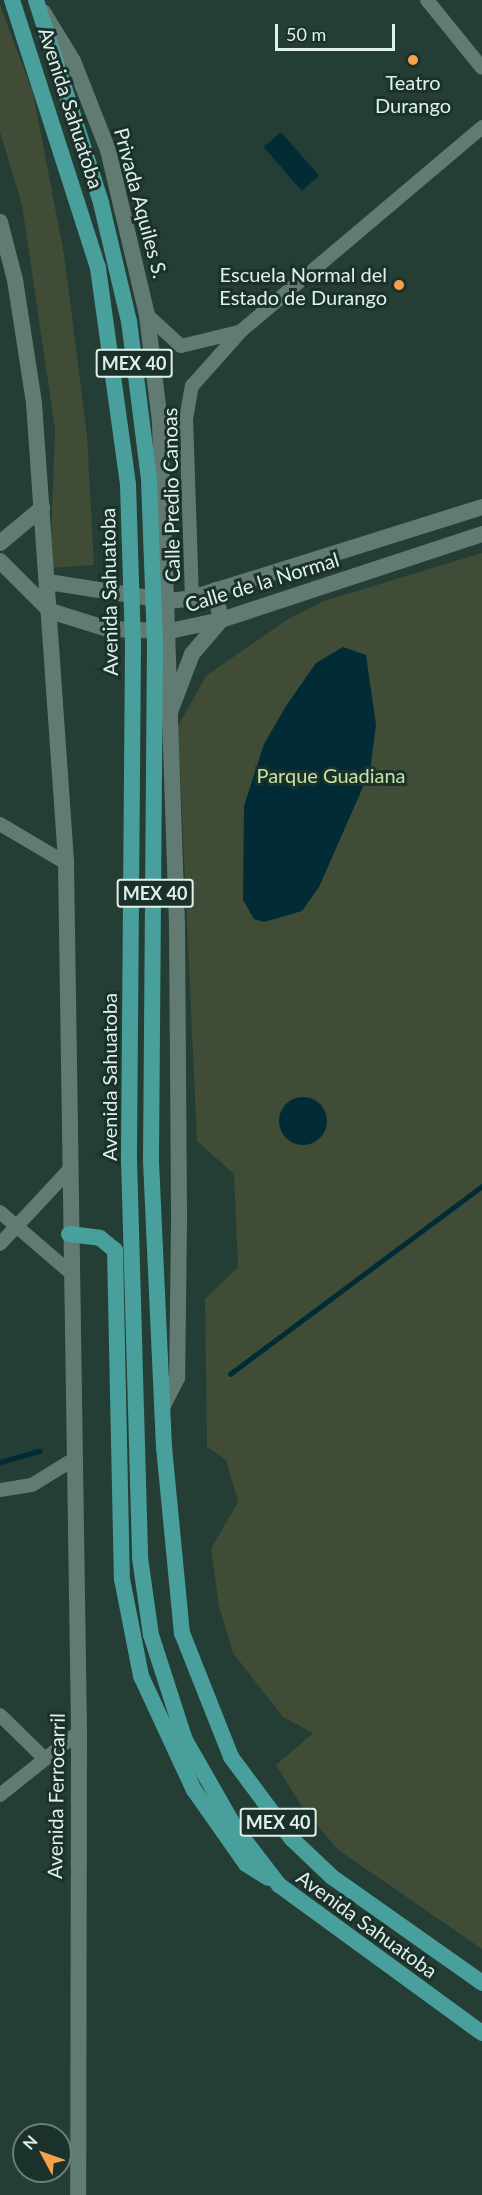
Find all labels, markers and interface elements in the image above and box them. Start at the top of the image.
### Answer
scale bar [278,12,398,50]
text: 50 m [286,23,326,45]
street label: Avenida Sahuatoba [34,24,108,192]
marker: Teatro Durango [406,53,420,67]
place label: Teatro Durango [375,70,451,117]
street label: Privada Aquiles S. [109,125,173,281]
place label: Escuela Normal del Estado de Durango [219,262,387,309]
marker: Escuela Normal del Estado de Durango [392,278,406,292]
road number: MEX 40 [95,348,173,378]
street label: Calle Predio Canoas [157,408,185,582]
street label: Avenida Sahuatoba [96,508,122,676]
street label: Calle de la Normal [182,547,342,617]
park label: Parque Guadiana [256,763,406,787]
road number: MEX 40 [116,878,194,908]
street label: Avenida Sahuatoba [97,993,121,1161]
street label: Avenida Ferrocarril [43,1713,69,1879]
road number: MEX 40 [239,1807,317,1837]
street label: Avenida Sahuatoba [292,1865,442,1983]
north arrow [12,2123,72,2183]
text: N [18,2131,41,2153]

